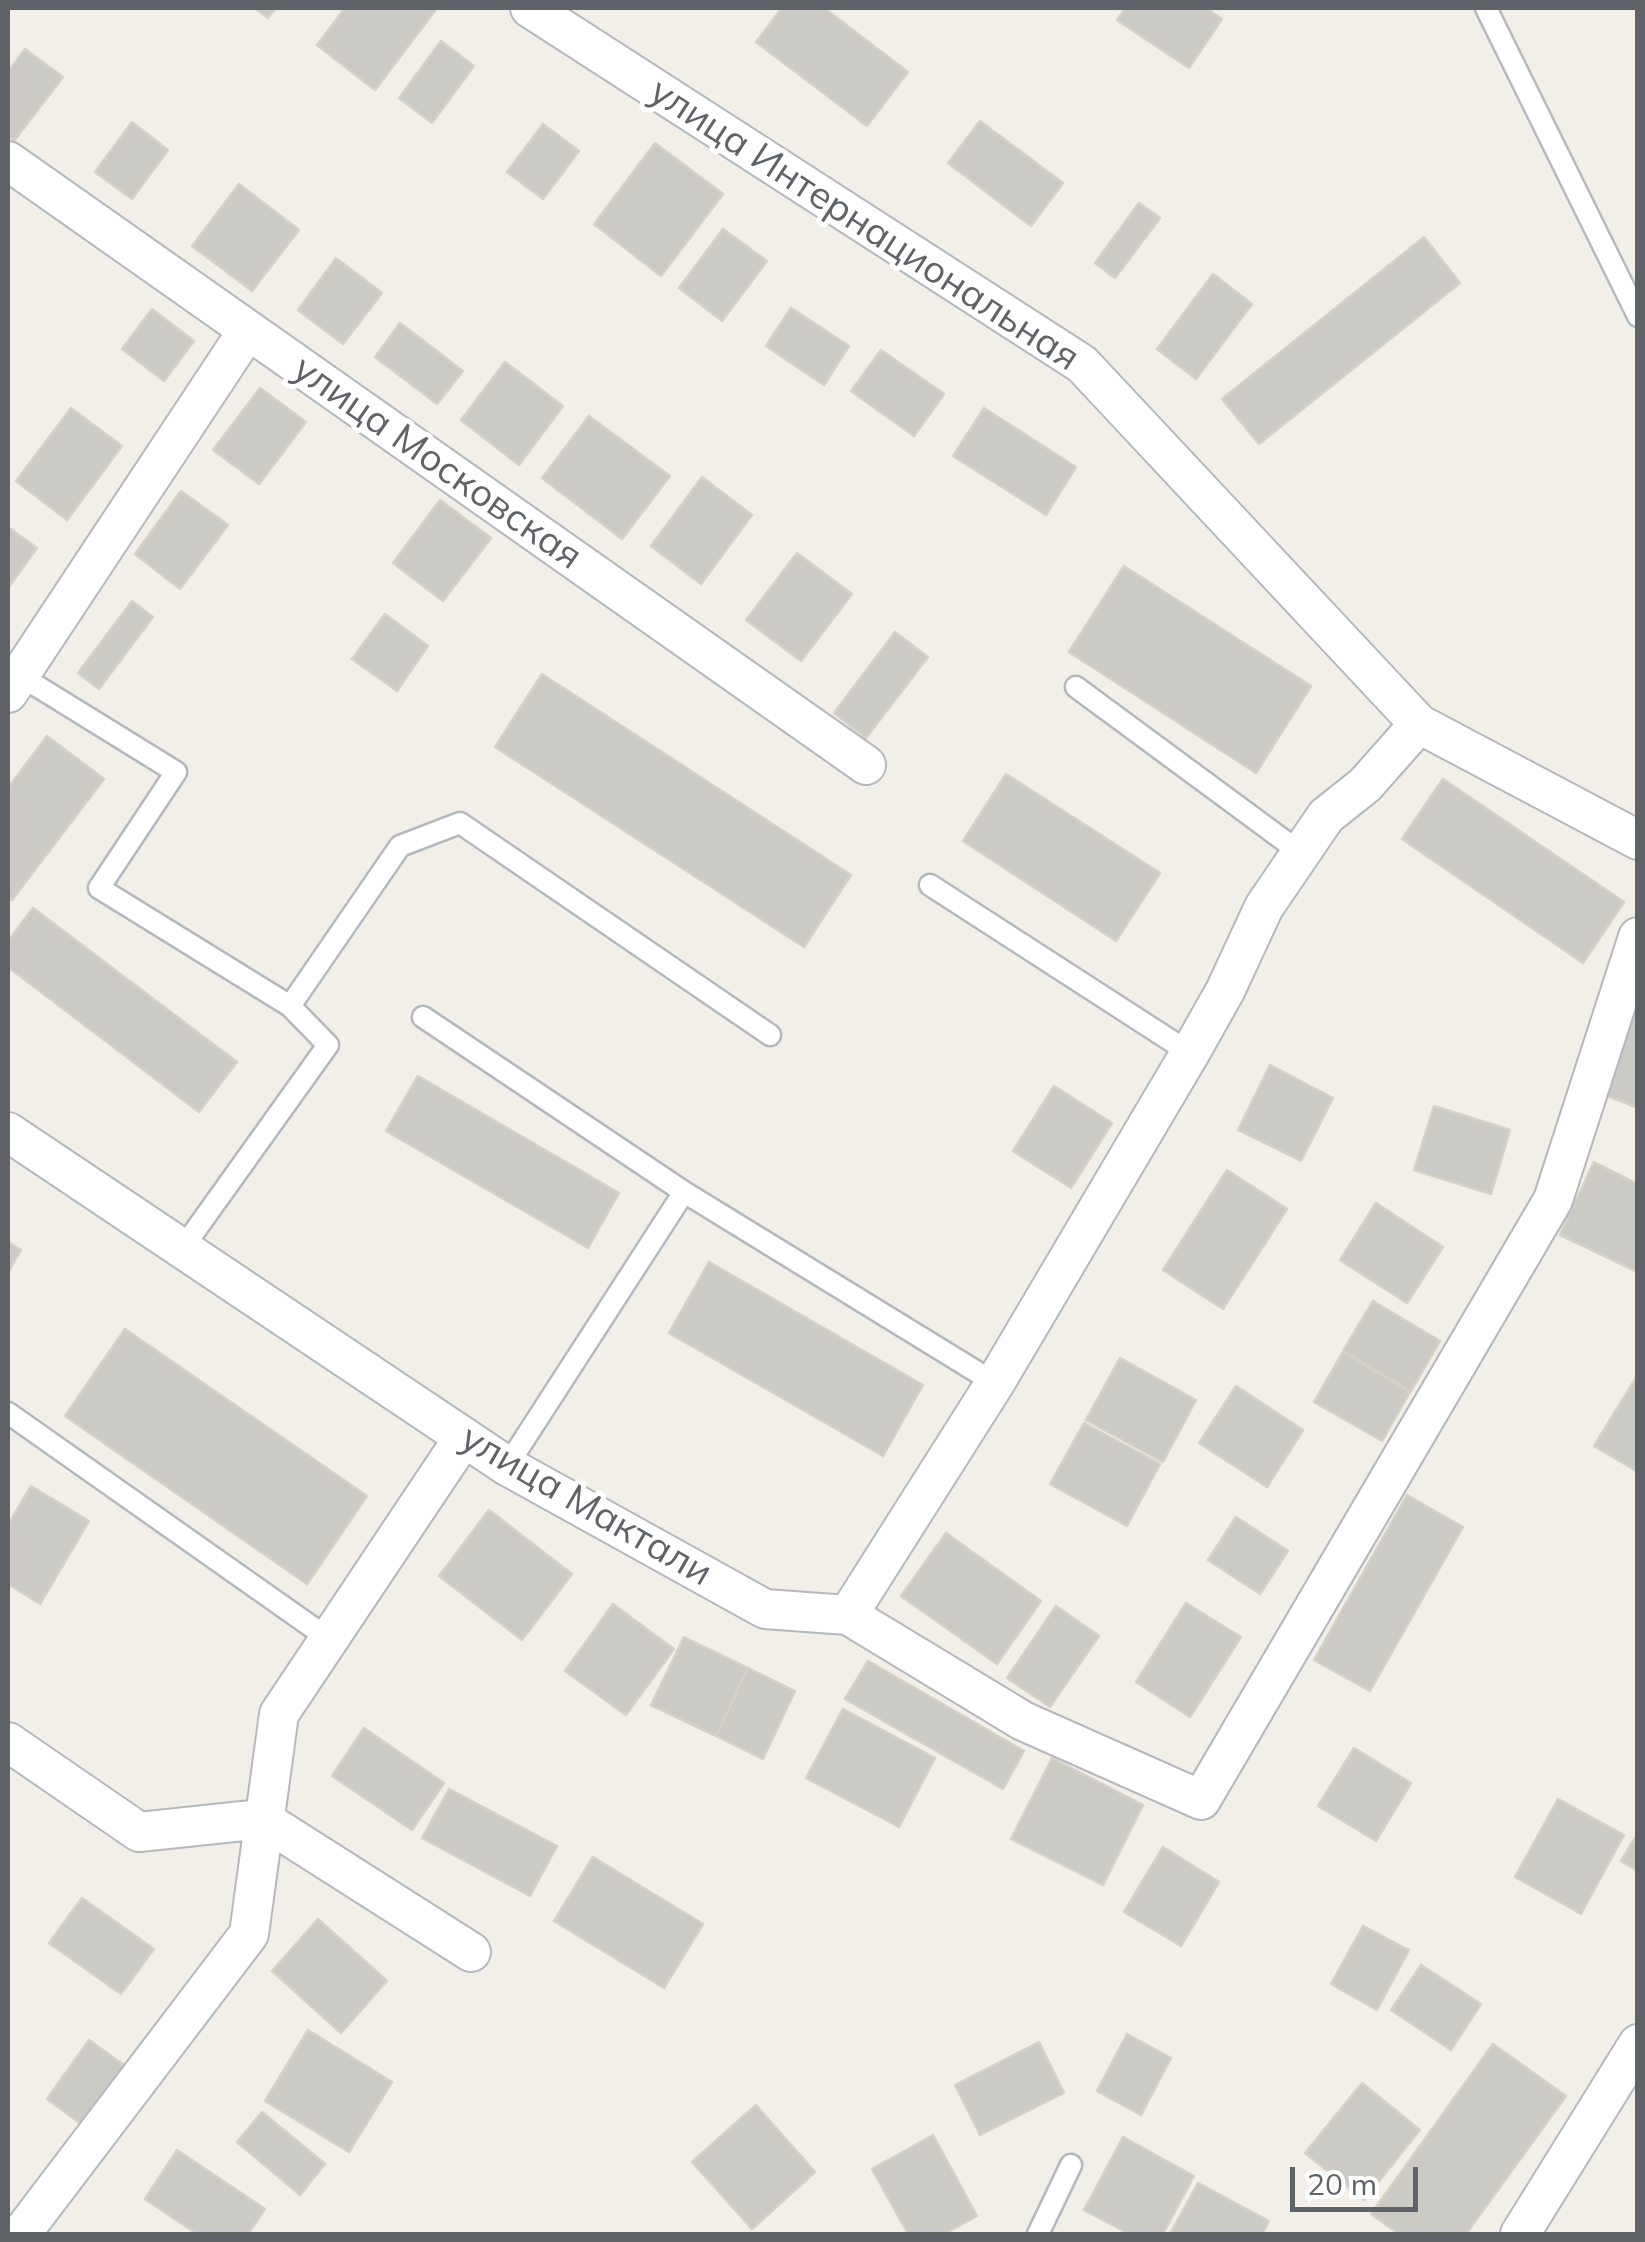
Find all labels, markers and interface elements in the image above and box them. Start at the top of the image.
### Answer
street label: улица Интернациональная [641,69,1087,381]
street label: улица Московская [284,346,590,580]
street label: улица Мактали [452,1416,720,1596]
scale bar [1295,2147,1422,2209]
text: 20 m [1307,2165,1377,2203]

